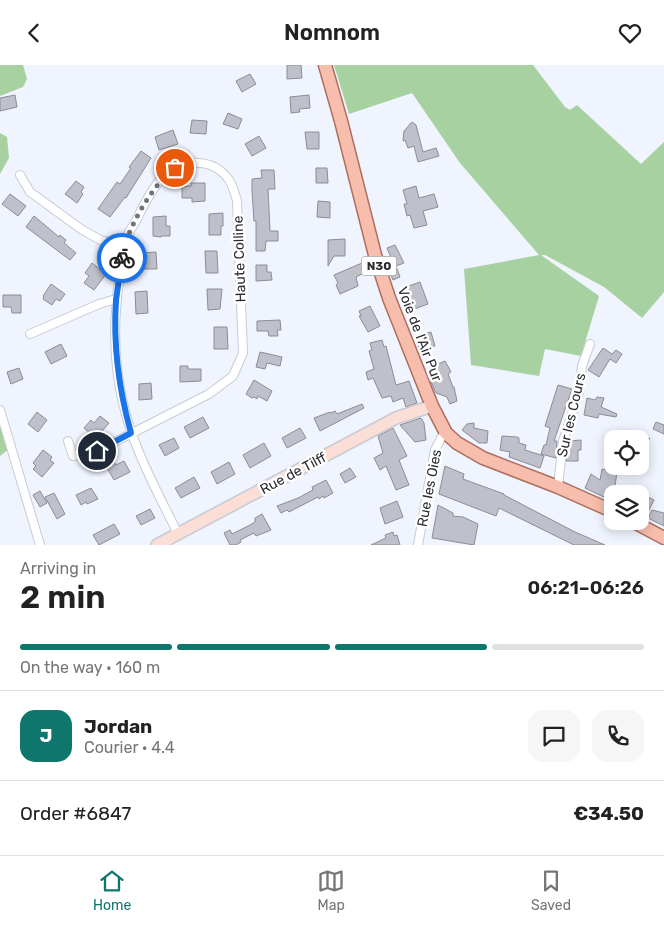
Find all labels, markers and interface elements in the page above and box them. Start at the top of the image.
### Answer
icon: back [20,19,48,47]
text: Nomnom [284,19,380,46]
icon: heart [616,19,644,47]
pin [154,147,196,189]
icon: bag [161,154,189,182]
street label: Haute Colline [229,215,250,303]
courier [97,233,147,283]
icon: bike [108,244,136,272]
road number: N30 [362,257,396,275]
street label: Voie de l'Air Pur [394,284,446,385]
street label: Sur les Cours [554,371,589,459]
pin [76,430,118,472]
map controls [604,430,649,530]
button: locate [604,430,649,475]
icon: home [83,437,111,465]
street label: Rue les Oies [414,448,445,528]
street label: Rue de Tilff [257,449,330,498]
button: layers [604,485,649,530]
text: Arriving in [20,559,96,578]
text: 06:21–06:26 [527,576,644,599]
text: 2 min [20,578,105,616]
text: On the way · 160 m [20,658,160,677]
button: chat [528,710,580,762]
button: phone [592,710,644,762]
text: Jordan [84,715,152,738]
text: J [40,724,52,747]
text: Courier · 4.4 [84,738,175,757]
text: Order #6847 [20,802,131,825]
text: €34.50 [573,802,644,825]
tab: Home [93,867,131,914]
tab: Map [317,867,345,914]
tab: Saved [531,867,571,914]

